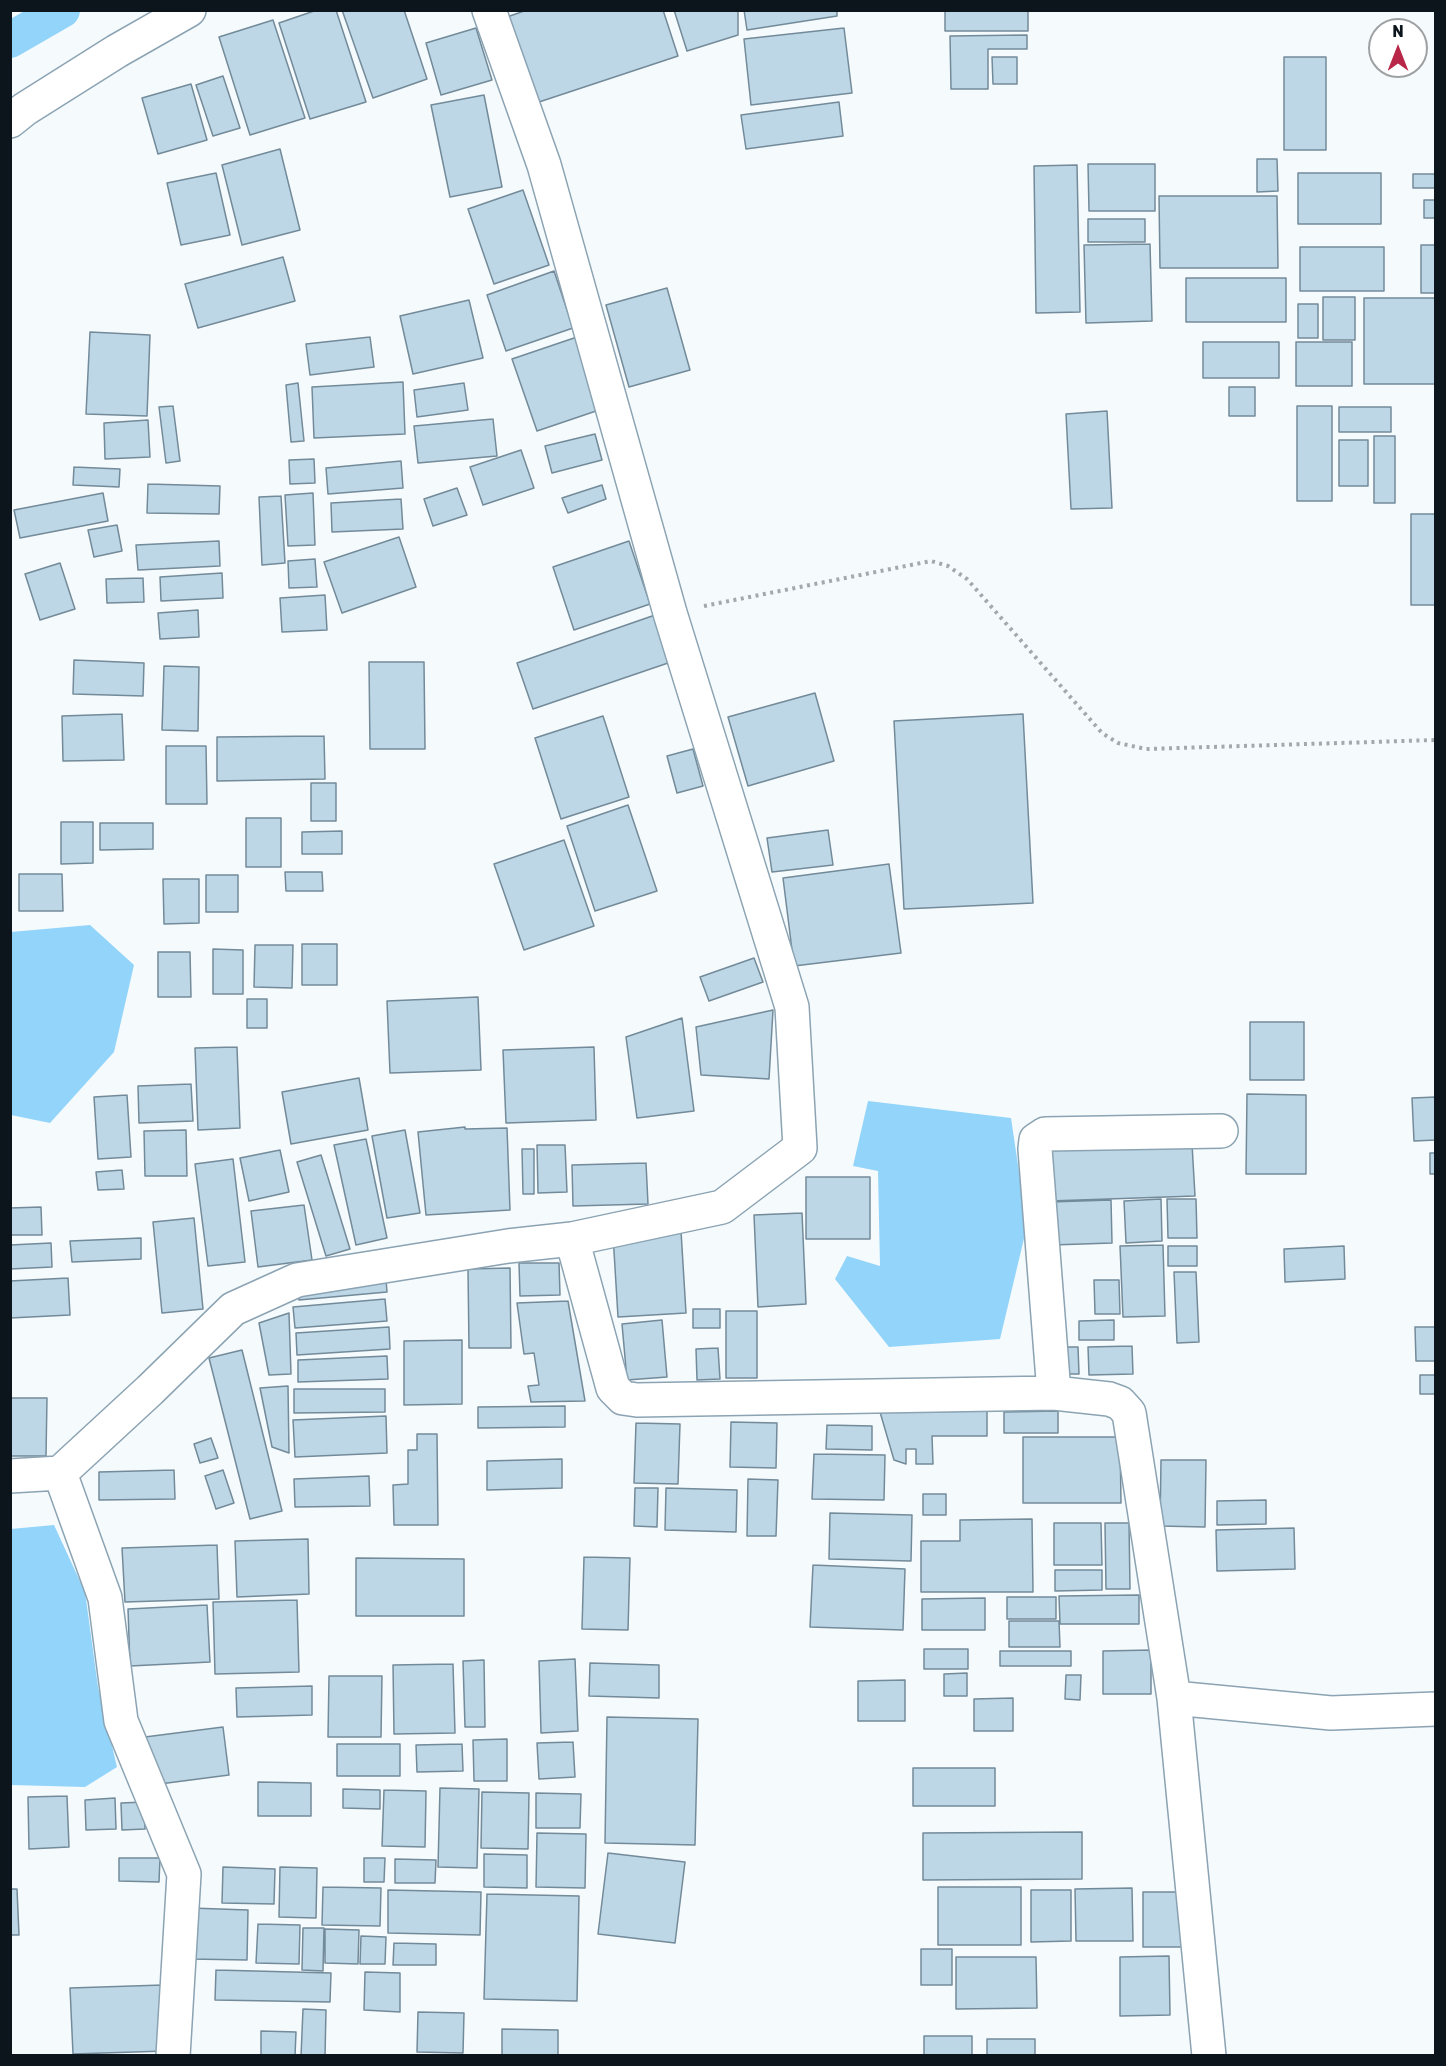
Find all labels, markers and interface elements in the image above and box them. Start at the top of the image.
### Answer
north arrow [1368,18,1428,78]
text: N [1392,22,1404,41]

